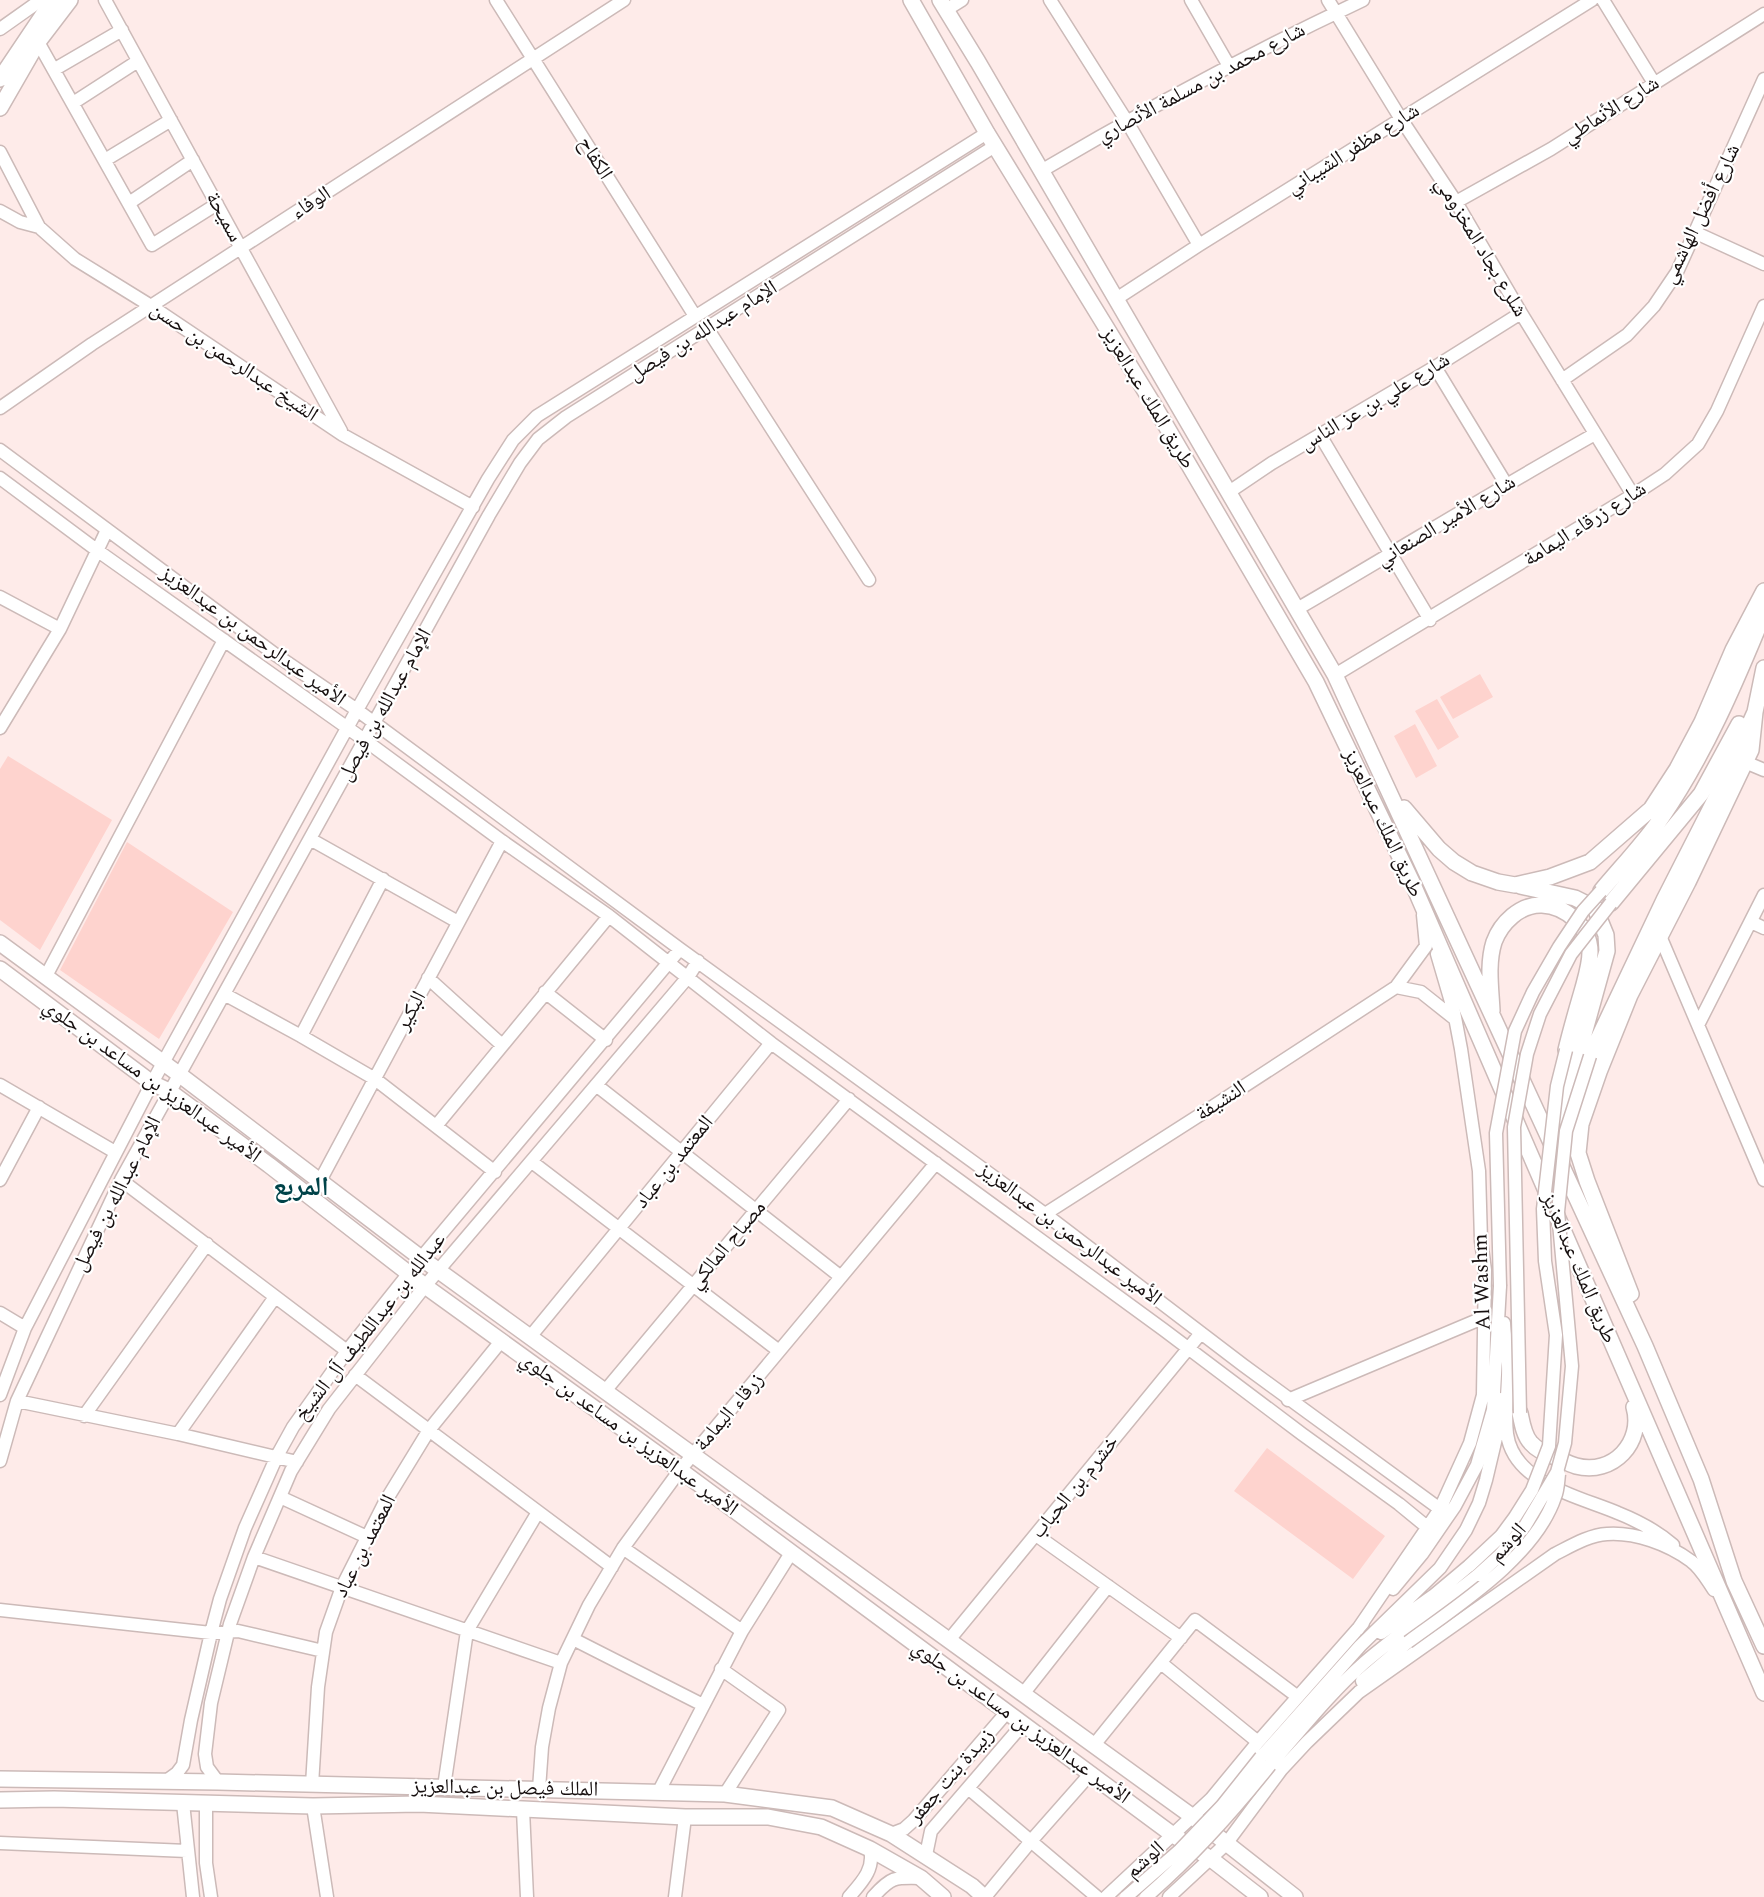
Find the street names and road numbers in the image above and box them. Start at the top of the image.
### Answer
street label: شارع محمد بن مسلمة الأنصاري [1091,14,1311,152]
street label: شارع الأنماطي [1556,68,1666,152]
street label: شارع مظفر الشيباني [1280,95,1426,203]
street label: الكفاح [569,130,621,186]
street label: شارع أفضل الهاشمي [1653,138,1749,290]
street label: شلرع بجاد المخزومي [1426,171,1536,323]
street label: الوفاء [284,178,338,228]
street label: سميحة [197,186,251,248]
street label: الإمام عبدالله بن فيصل [622,272,784,390]
street label: الشيخ عبدالرحمن بن حسن [143,294,325,430]
street label: طريق الملك عبدالعزيز [1092,320,1203,475]
street label: شارع علي بن عز الناس [1294,344,1456,460]
street label: شارع الأمير الصنعاني [1370,467,1522,575]
street label: شارع زرقاء اليمامة [1517,473,1653,575]
street label: الأمير عبدالرحمن بن عبدالعزيز [152,557,353,715]
street label: الإمام عبدالله بن فيصل [330,623,440,787]
street label: طريق الملك عبدالعزيز [1334,742,1432,903]
street label: البكير [387,985,435,1038]
street label: الأمير عبدالعزيز بن مساعد بن جلوي [36,991,268,1171]
street label: النشيفة [1189,1073,1253,1129]
street label: المعتمد بن عباد [626,1108,722,1216]
street label: الإمام عبدالله بن فيصل [64,1111,170,1277]
street label: الأمير عبدالرحمن بن عبدالعزيز [970,1153,1169,1314]
street label: طريق الملك عبدالعزيز [1532,1187,1625,1348]
street label: مصباح المالكي [680,1193,774,1297]
street label: عبدالله بن عبداللطيف آل الشيخ [286,1226,454,1428]
street label: Al Washm [1464,1233,1500,1331]
street label: الأمير عبدالعزيز بن مساعد بن جلوي [513,1344,745,1524]
street label: زرقاء اليمامة [686,1365,772,1459]
street label: خشرم بن الحباب [1023,1428,1127,1546]
street label: المعتمد بن عباد [325,1489,405,1603]
street label: الوشم [1481,1516,1535,1570]
street label: الأمير عبدالعزيز بن مساعد بن جلوي [905,1632,1137,1812]
street label: زبيدة بنت جعفر [899,1721,1002,1832]
street label: الملك فيصل بن عبدالعزيز [410,1770,599,1806]
street label: الوشم [1118,1833,1172,1887]

